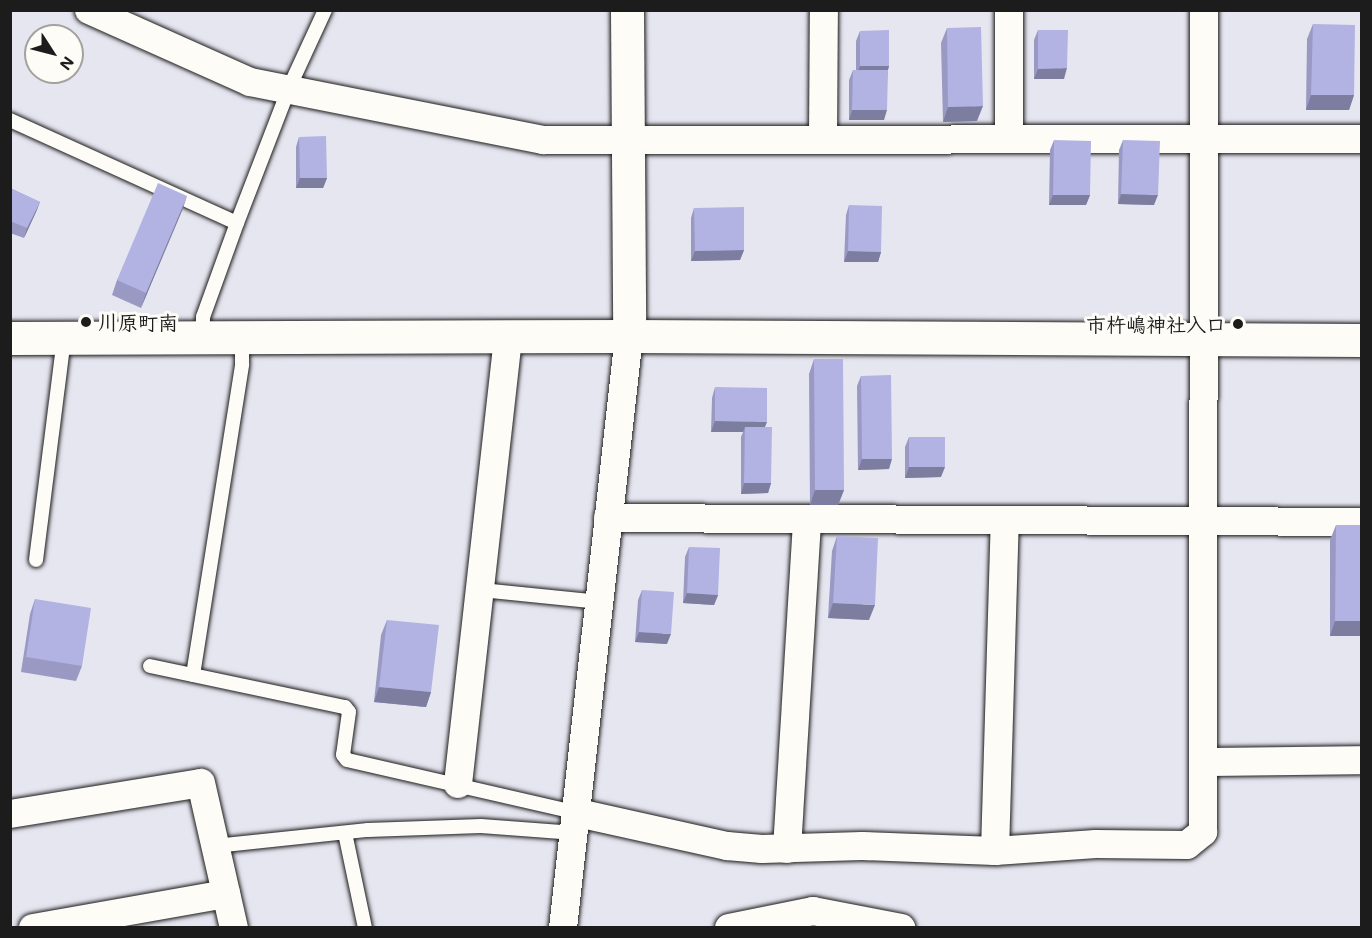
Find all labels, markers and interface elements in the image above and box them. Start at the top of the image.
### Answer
north arrow [24,24,84,84]
text: N [55,53,79,75]
place label: 川原町南 [98,310,178,334]
place label: 市杵嶋神社入口 [1086,312,1226,336]
marker: 川原町南 [79,315,93,329]
marker: 市杵嶋神社入口 [1231,317,1245,331]

